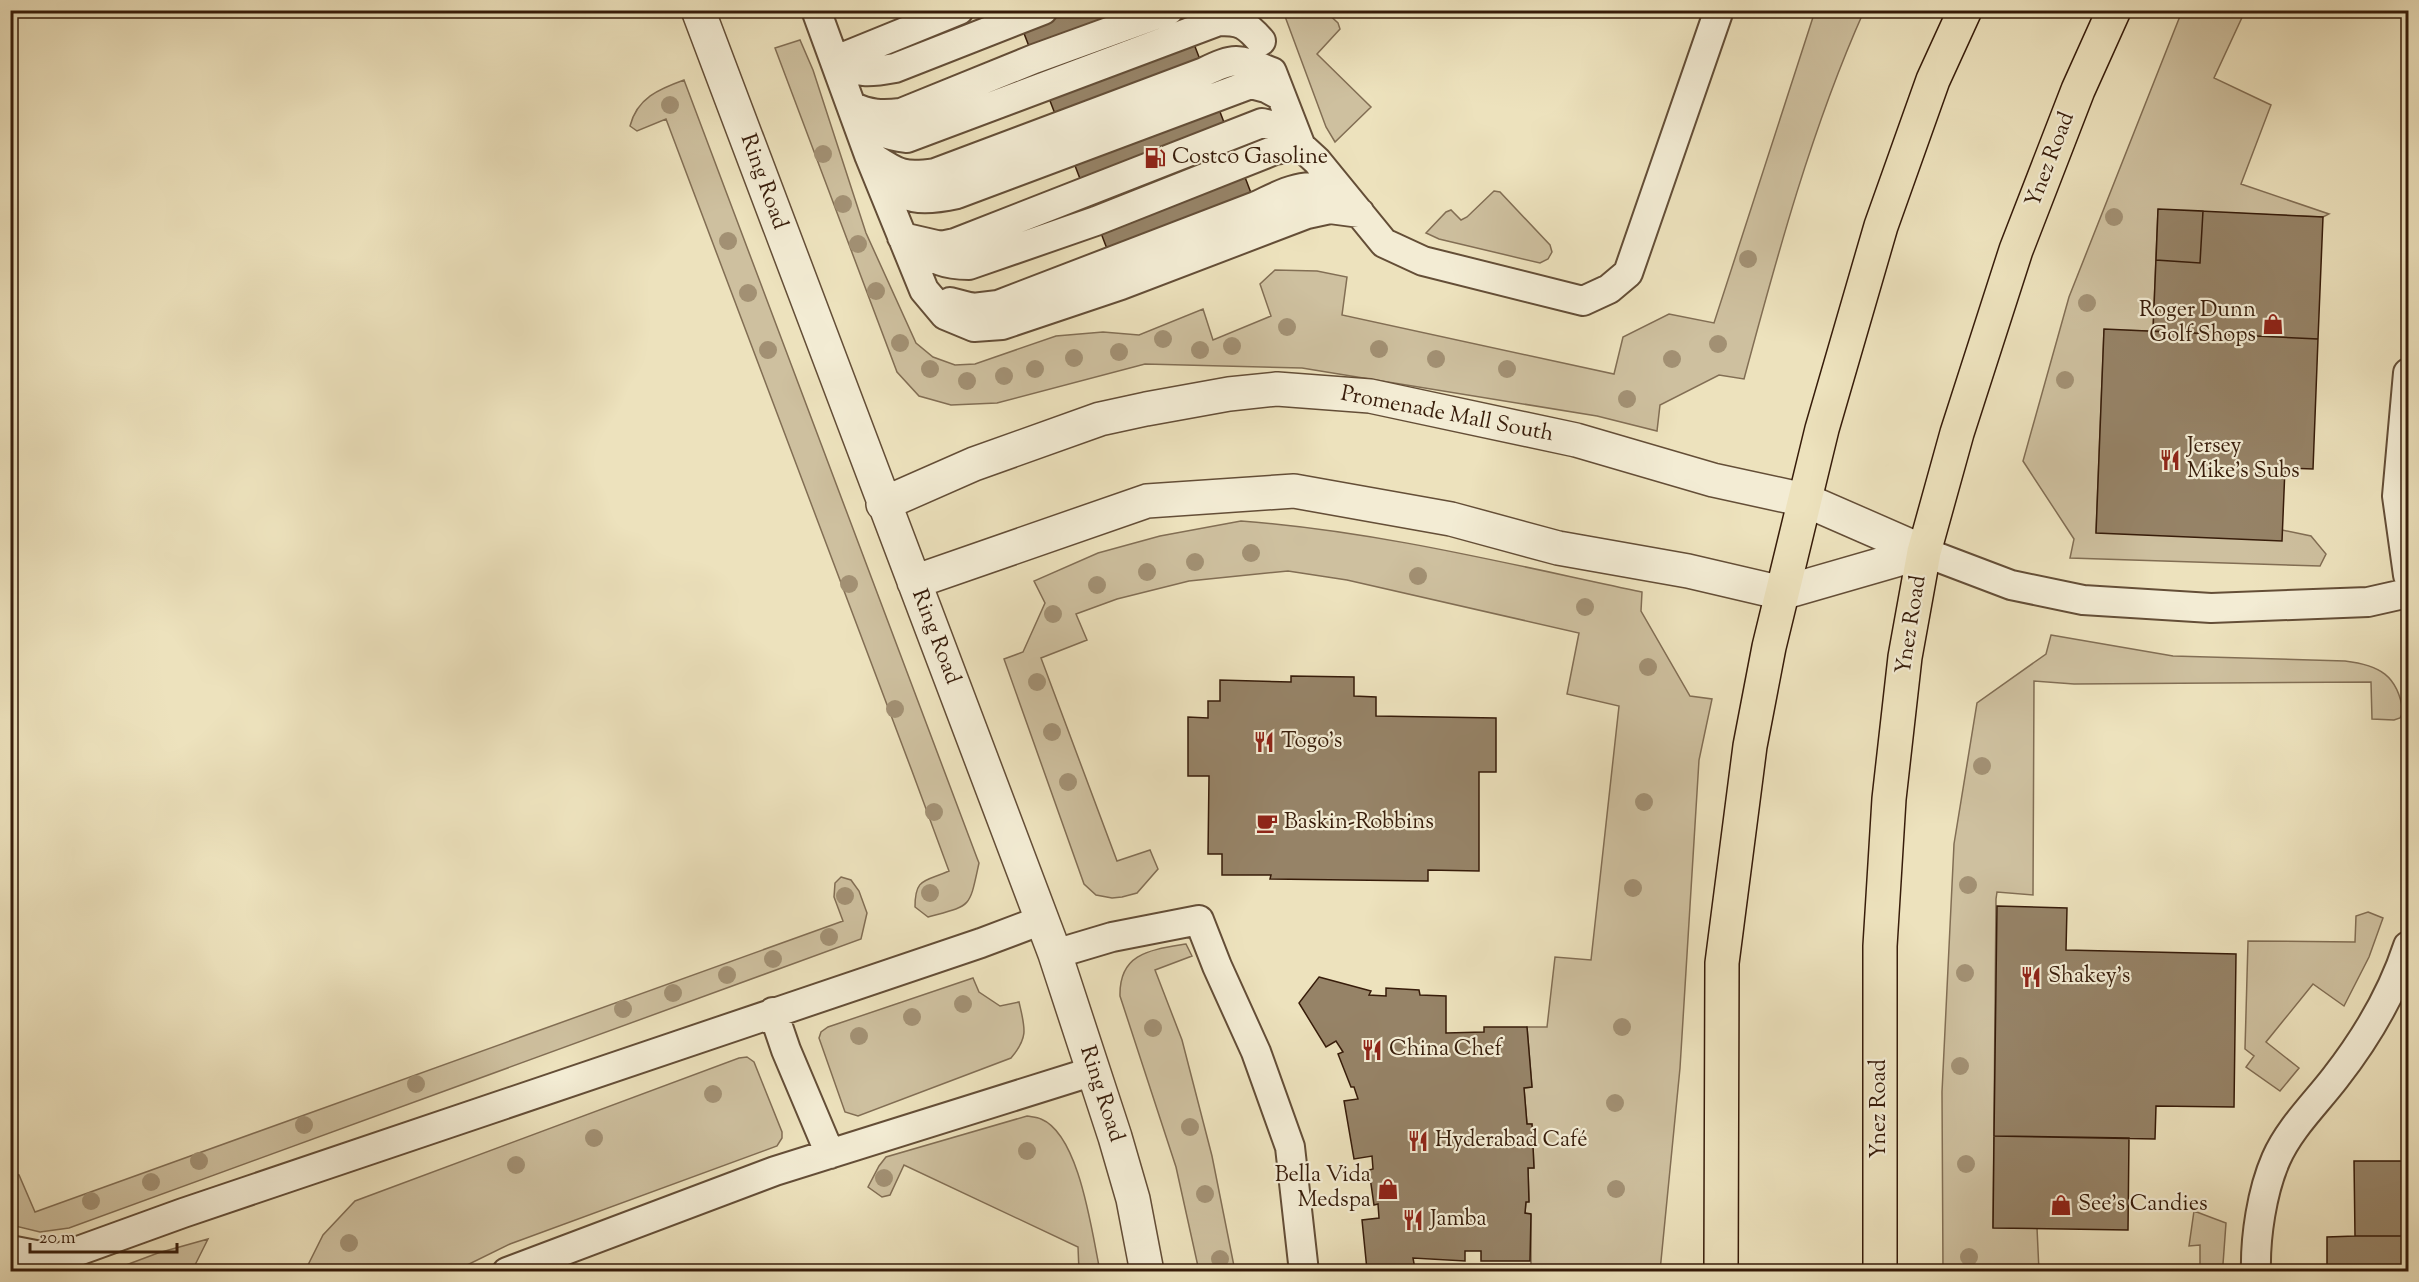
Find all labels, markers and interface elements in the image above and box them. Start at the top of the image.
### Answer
street label: Ynez Road [2018,108,2084,212]
street label: Ring Road [731,130,795,234]
place label: Costco Gasoline [1172,142,1328,174]
fuel station icon: Costco Gasoline [1143,146,1167,170]
place label: Roger Dunn Golf Shops [2139,295,2256,352]
shop icon: Roger Dunn Golf Shops [2261,312,2285,336]
street label: Promenade Mall South [1338,379,1556,451]
place label: Jersey Mike's Subs [2186,431,2300,488]
restaurant icon: Jersey Mike's Subs [2158,448,2182,472]
street label: Ynez Road [1888,573,1936,677]
street label: Ring Road [902,585,968,689]
place label: Togo's [1281,726,1342,758]
restaurant icon: Togo's [1252,730,1276,754]
place label: Baskin-Robbins [1284,807,1434,839]
cafe icon: Baskin-Robbins [1255,811,1279,835]
place label: Shakey's [2048,961,2130,993]
restaurant icon: Shakey's [2019,965,2043,989]
place label: China Chef [1389,1034,1503,1066]
restaurant icon: China Chef [1360,1038,1384,1062]
street label: Ring Road [1070,1042,1132,1146]
street label: Ynez Road [1864,1059,1896,1159]
place label: Hyderabad Café [1435,1125,1588,1157]
restaurant icon: Hyderabad Café [1406,1129,1430,1153]
place label: Bella Vida Medspa [1275,1160,1371,1217]
shop icon: Bella Vida Medspa [1376,1177,1400,1201]
place label: See's Candies [2078,1189,2208,1221]
shop icon: See's Candies [2049,1193,2073,1217]
place label: Jamba [1429,1204,1487,1236]
restaurant icon: Jamba [1401,1208,1425,1232]
scale bar [30,1216,177,1254]
text: 20 m [39,1226,76,1252]

